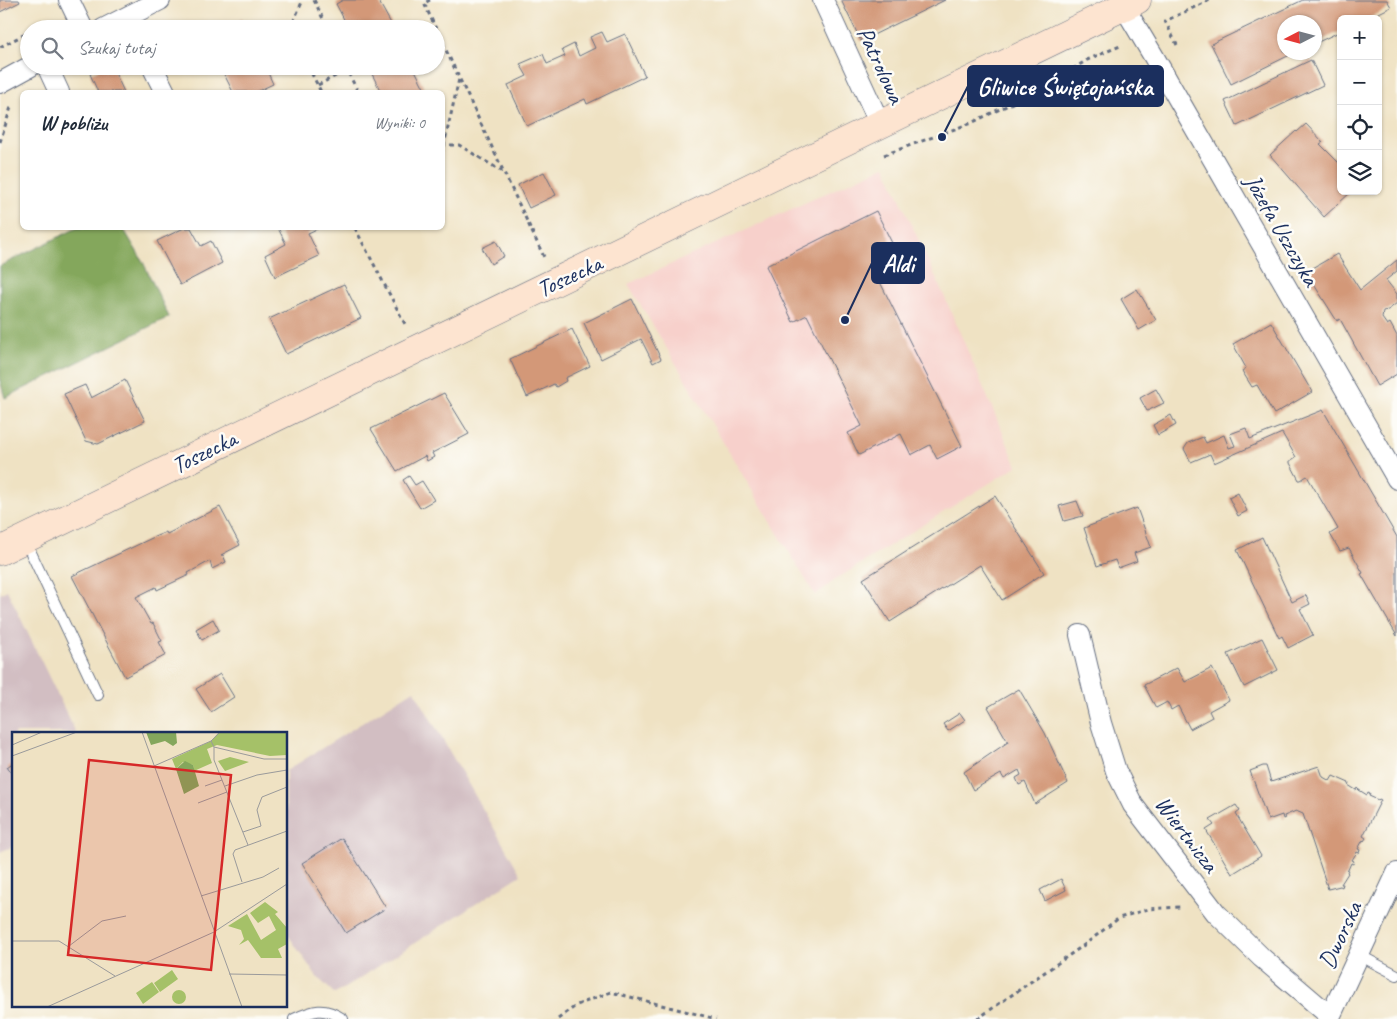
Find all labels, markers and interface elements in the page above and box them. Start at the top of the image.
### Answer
north arrow [1277,15,1322,60]
map controls [1337,15,1382,195]
button: + [1337,15,1382,60]
search box [20,20,445,75]
street label: Patrolowa [850,22,912,109]
icon: search [38,34,66,62]
text: Szukaj tutaj [78,36,155,60]
button: − [1337,60,1382,105]
callout: Gliwice Świętojańska [968,66,1163,106]
text: Gliwice Świętojańska [977,71,1155,103]
button: locate [1337,105,1382,150]
text: W pobliżu [40,110,107,136]
text: Wyniki: 0 [374,113,425,133]
button: layers [1337,150,1382,195]
street label: Józefa Uszczyka [1237,168,1327,293]
callout: Aldi [872,243,924,283]
street label: Toszecka [532,247,608,304]
text: Aldi [882,248,917,280]
street label: Toszecka [167,423,243,480]
inset map [12,732,288,1006]
street label: Wiertnicza [1148,790,1227,880]
street label: Dworska [1312,895,1369,973]

